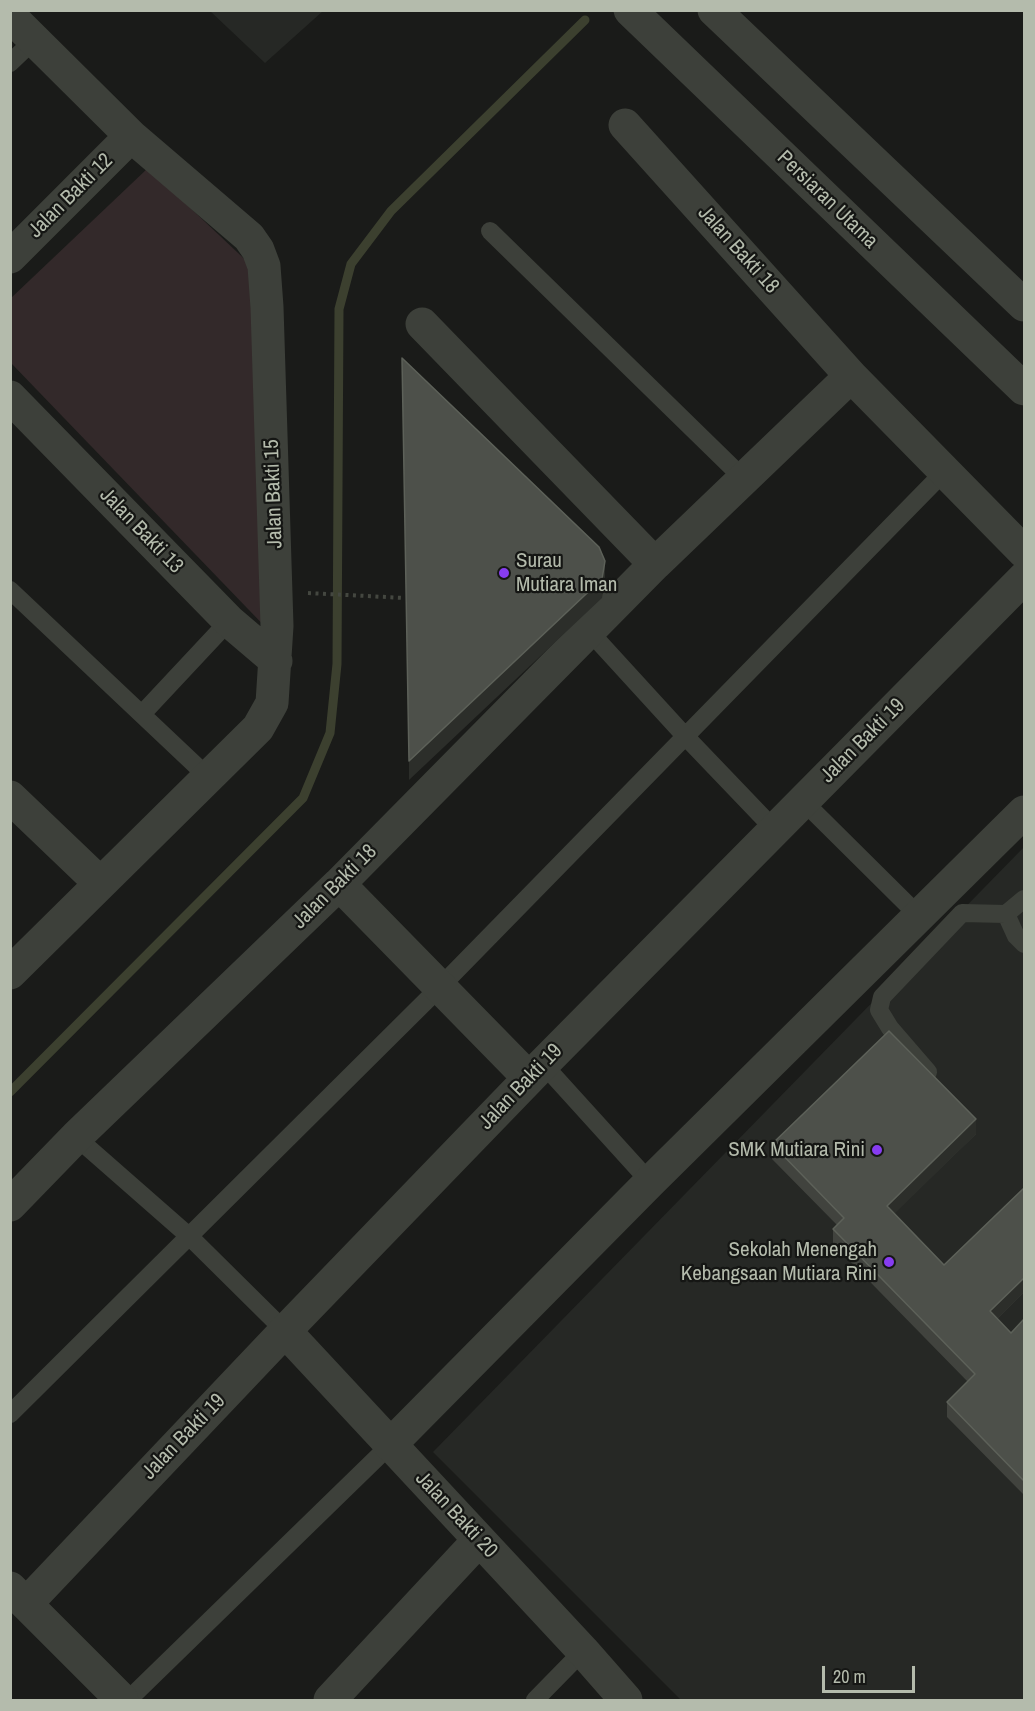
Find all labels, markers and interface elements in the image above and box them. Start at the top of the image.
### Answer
street label: Persiaran Utama [771,146,883,254]
street label: Jalan Bakti 12 [24,149,118,243]
street label: Jalan Bakti 18 [692,201,784,299]
street label: Jalan Bakti 15 [260,439,288,549]
street label: Jalan Bakti 13 [94,483,188,579]
place label: Surau Mutiara Iman [516,548,617,598]
marker: Surau Mutiara Iman [497,566,511,580]
street label: Jalan Bakti 19 [816,694,910,788]
street label: Jalan Bakti 18 [288,840,382,934]
street label: Jalan Bakti 19 [474,1039,568,1135]
place label: SMK Mutiara Rini [728,1137,865,1163]
marker: SMK Mutiara Rini [870,1143,884,1157]
place label: Sekolah Menengah Kebangsaan Mutiara Rini [681,1237,877,1287]
marker: Sekolah Menengah Kebangsaan Mutiara Rini [882,1255,896,1269]
street label: Jalan Bakti 19 [137,1389,231,1485]
street label: Jalan Bakti 20 [410,1466,502,1564]
scale bar [825,1654,918,1692]
text: 20 m [833,1664,866,1689]

